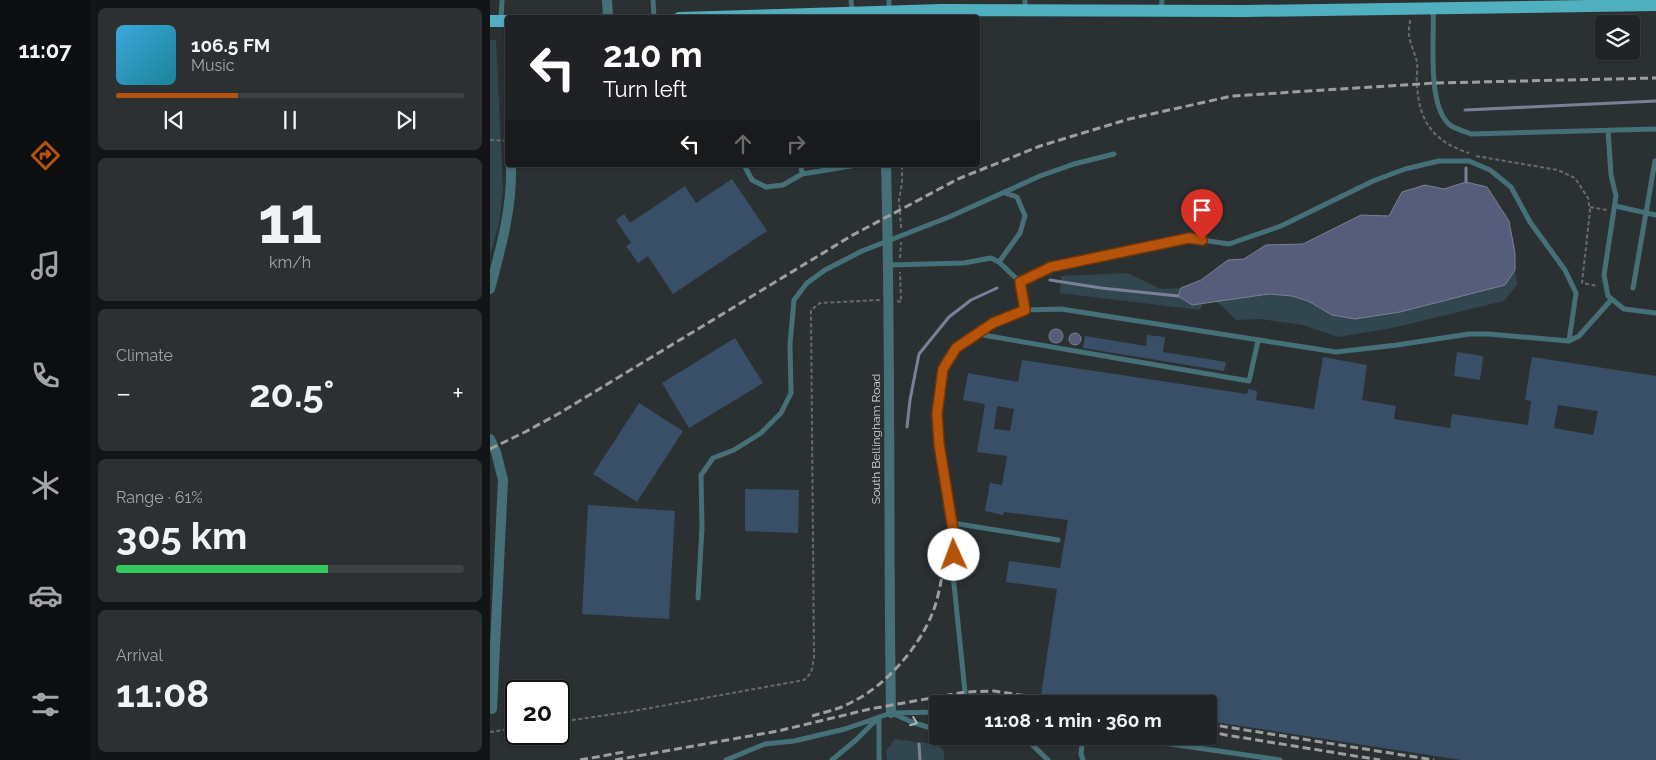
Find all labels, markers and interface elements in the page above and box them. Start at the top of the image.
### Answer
map controls [1595,15,1640,60]
button: layers [1595,15,1640,60]
text: 106.5 FM [191,34,270,56]
text: 210 m [603,34,703,75]
icon: left [520,35,585,100]
text: 11:07 [18,37,72,63]
text: Music [191,56,235,75]
text: Turn left [603,76,687,102]
icon: previous [160,106,188,134]
icon: pause [276,106,304,134]
icon: next [392,106,420,134]
icon: left [676,130,704,158]
icon: ahead [729,130,757,158]
icon: right [782,130,810,158]
icon: directions [28,138,63,173]
text: 11 [258,182,322,258]
pin [1181,189,1223,240]
icon: arrive [1188,196,1216,224]
icon: music [28,248,63,283]
text: km/h [269,253,311,272]
text: Climate [116,346,173,365]
icon: phone [28,358,63,393]
text: 20.5° [249,371,334,416]
street label: South Bellingham Road [869,374,883,504]
text: − [116,377,131,410]
text: + [452,377,464,410]
icon: climate [28,468,63,503]
text: Range · 61% [116,488,203,507]
text: 305 km [116,513,247,558]
position arrow [927,528,979,580]
icon: car [28,578,63,613]
text: Arrival [116,646,163,665]
text: 11:08 [116,671,209,716]
speed limit sign: 20 [505,680,570,745]
icon: filters [28,687,63,722]
text: 11:08 · 1 min · 360 m [984,709,1162,731]
one-way arrow [909,716,918,726]

